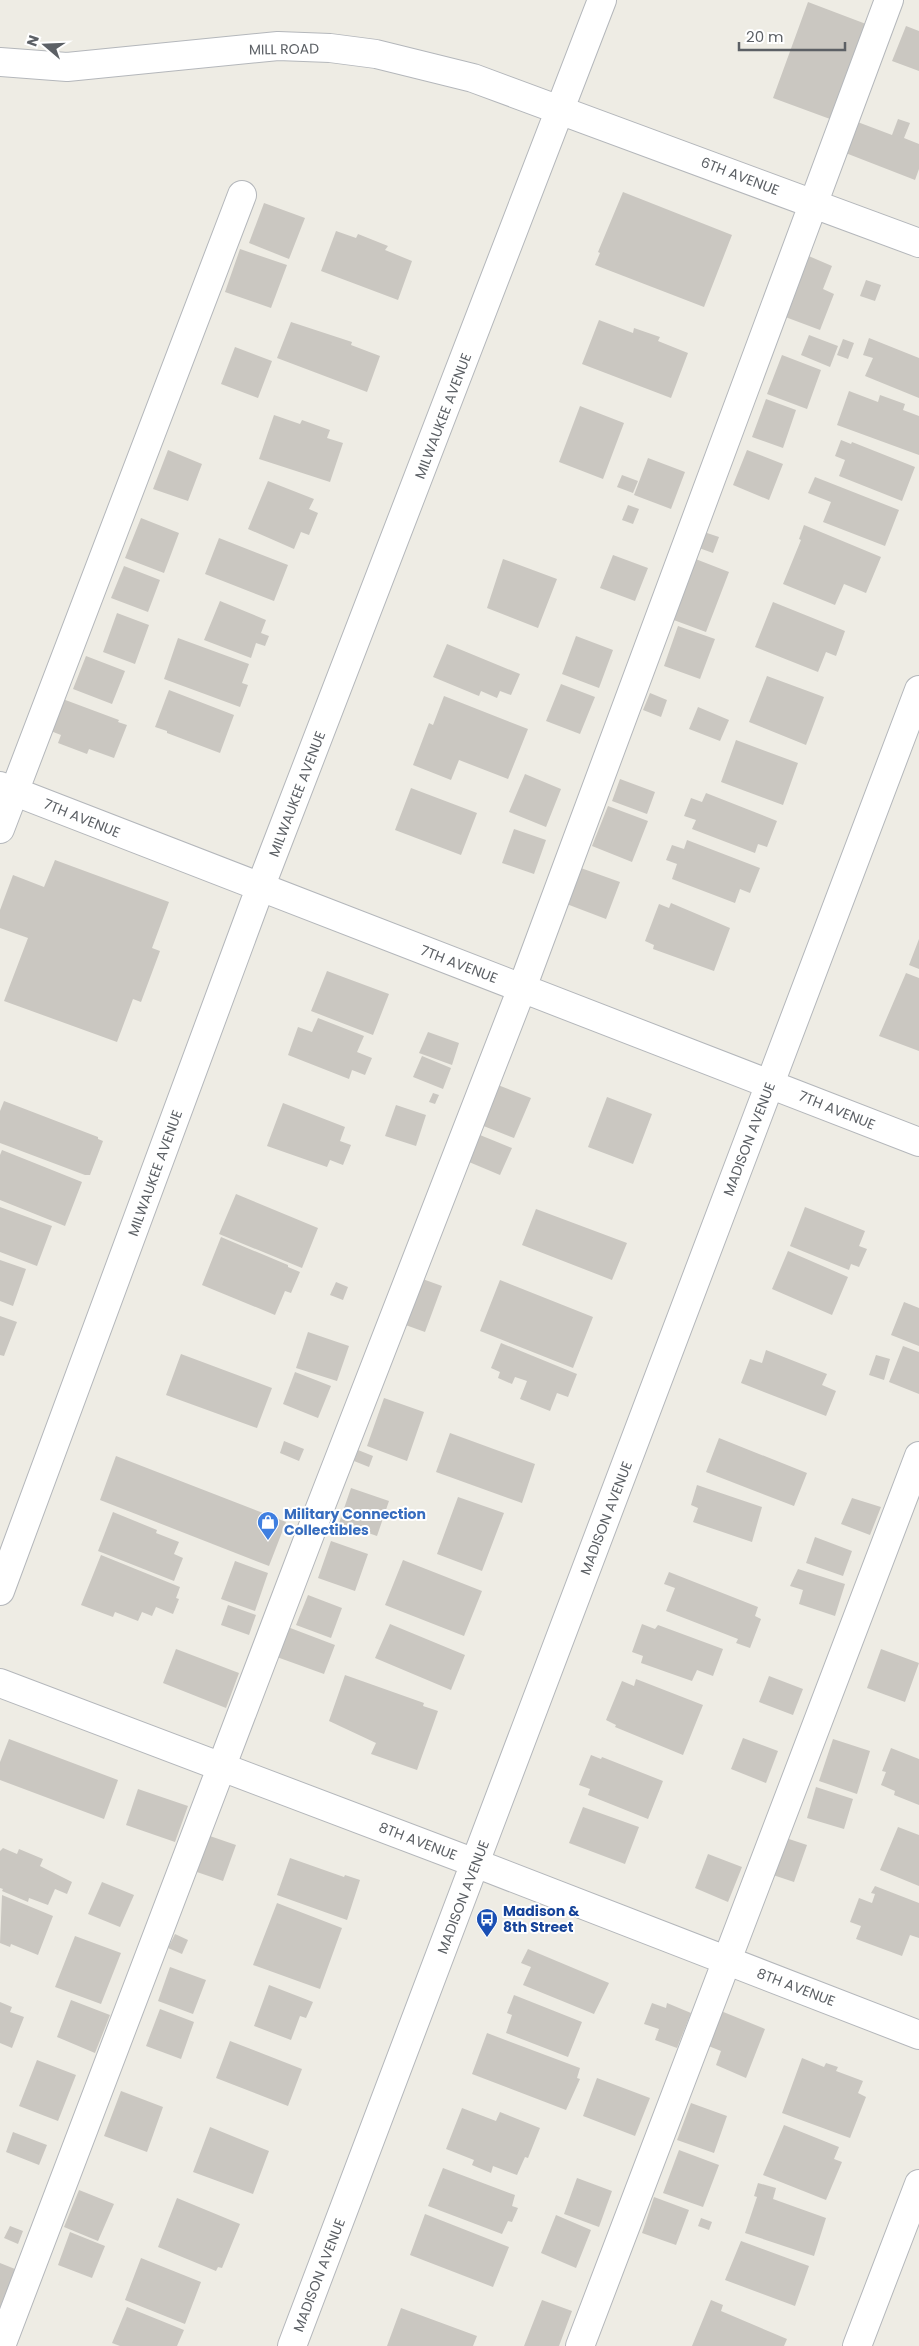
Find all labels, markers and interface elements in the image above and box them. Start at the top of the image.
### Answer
north arrow [20,20,70,70]
scale bar [739,20,845,52]
text: 20 m [746,26,784,47]
text: N [22,33,44,49]
street label: MILL ROAD [249,38,319,60]
street label: 6TH AVENUE [698,152,782,200]
street label: MILWAUKEE AVENUE [410,350,476,482]
street label: MILWAUKEE AVENUE [264,728,330,860]
street label: 7TH AVENUE [41,794,123,842]
street label: 7TH AVENUE [418,940,500,988]
street label: MADISON AVENUE [718,1079,780,1199]
street label: 7TH AVENUE [796,1086,878,1134]
street label: MILWAUKEE AVENUE [123,1107,187,1239]
street label: MADISON AVENUE [575,1458,637,1578]
place label: Military Connection Collectibles [284,1504,426,1540]
shop icon: Military Connection Collectibles [256,1510,280,1541]
street label: 8TH AVENUE [376,1817,460,1865]
street label: MADISON AVENUE [432,1837,494,1957]
place label: Madison & 8th Street [503,1901,580,1937]
bus stop icon: Madison & 8th Street [475,1907,499,1938]
street label: 8TH AVENUE [754,1963,838,2011]
street label: MADISON AVENUE [288,2215,350,2335]

